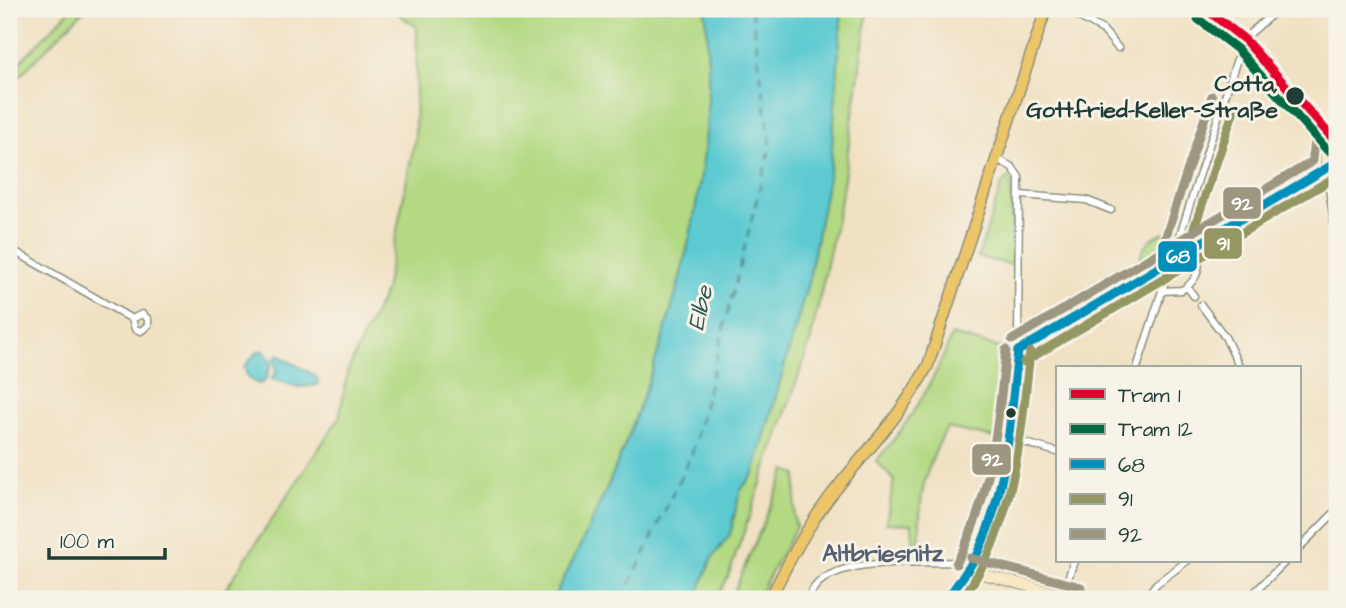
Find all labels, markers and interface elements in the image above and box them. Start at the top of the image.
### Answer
place label: Cotta, Gottfried-Keller-Straße [1026,68,1279,126]
marker: Cotta, Gottfried-Keller-Straße [1284,85,1306,107]
line badge: 92 [1222,186,1262,220]
text: 92 [1231,191,1253,218]
line badge: 91 [1203,227,1243,260]
text: 91 [1216,231,1230,258]
line badge: 68 [1157,240,1198,273]
text: 68 [1166,244,1191,271]
water label: Elbe [679,282,723,334]
legend [1056,366,1300,562]
text: Tram 1 [1118,381,1181,410]
unlabelled marker [1004,406,1018,420]
text: Tram 12 [1118,415,1193,444]
line badge: 92 [971,443,1012,476]
text: 92 [981,447,1003,474]
text: 68 [1118,451,1145,480]
text: 91 [1118,485,1133,514]
scale bar [49,517,164,561]
text: 92 [1118,521,1142,550]
text: 100 m [60,527,115,556]
district label: Altbriesnitz [822,537,945,571]

